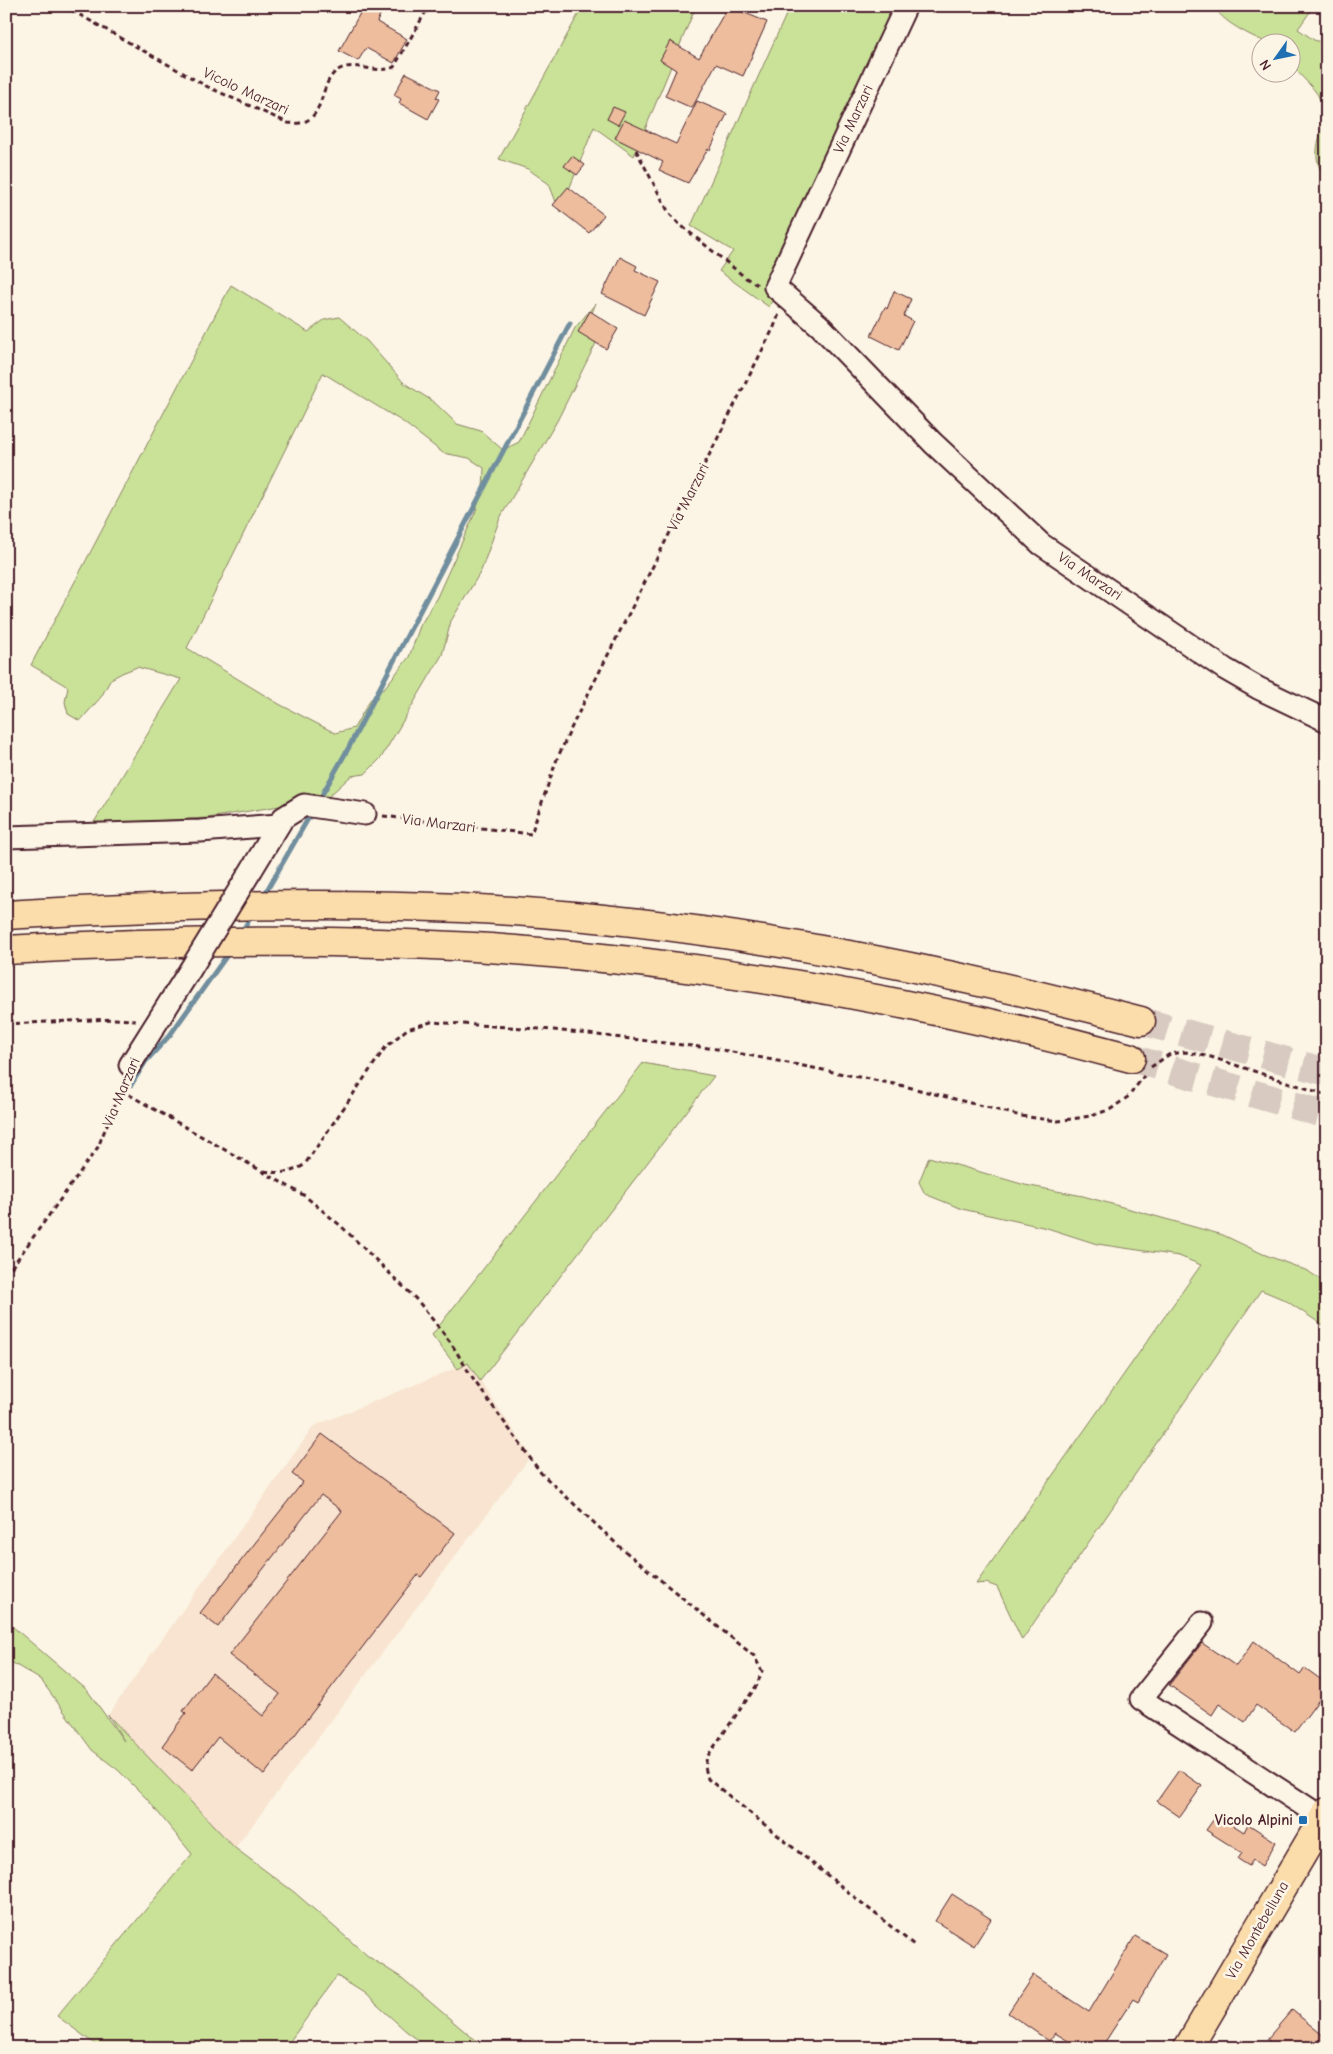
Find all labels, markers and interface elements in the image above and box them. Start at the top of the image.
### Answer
north arrow [1250,32,1300,82]
text: N [1256,56,1275,73]
street label: Vicolo Marzari [200,63,292,119]
street label: Via Marzari [829,82,877,156]
street label: Via Marzari [663,460,713,534]
street label: Via Marzari [1054,548,1126,604]
street label: Via Marzari [401,810,477,836]
street label: Via Marzari [98,1055,144,1129]
place label: Vicolo Alpini [1215,1811,1293,1829]
marker: Vicolo Alpini [1297,1814,1309,1826]
street label: Via Montebelluna [1222,1878,1292,1982]

